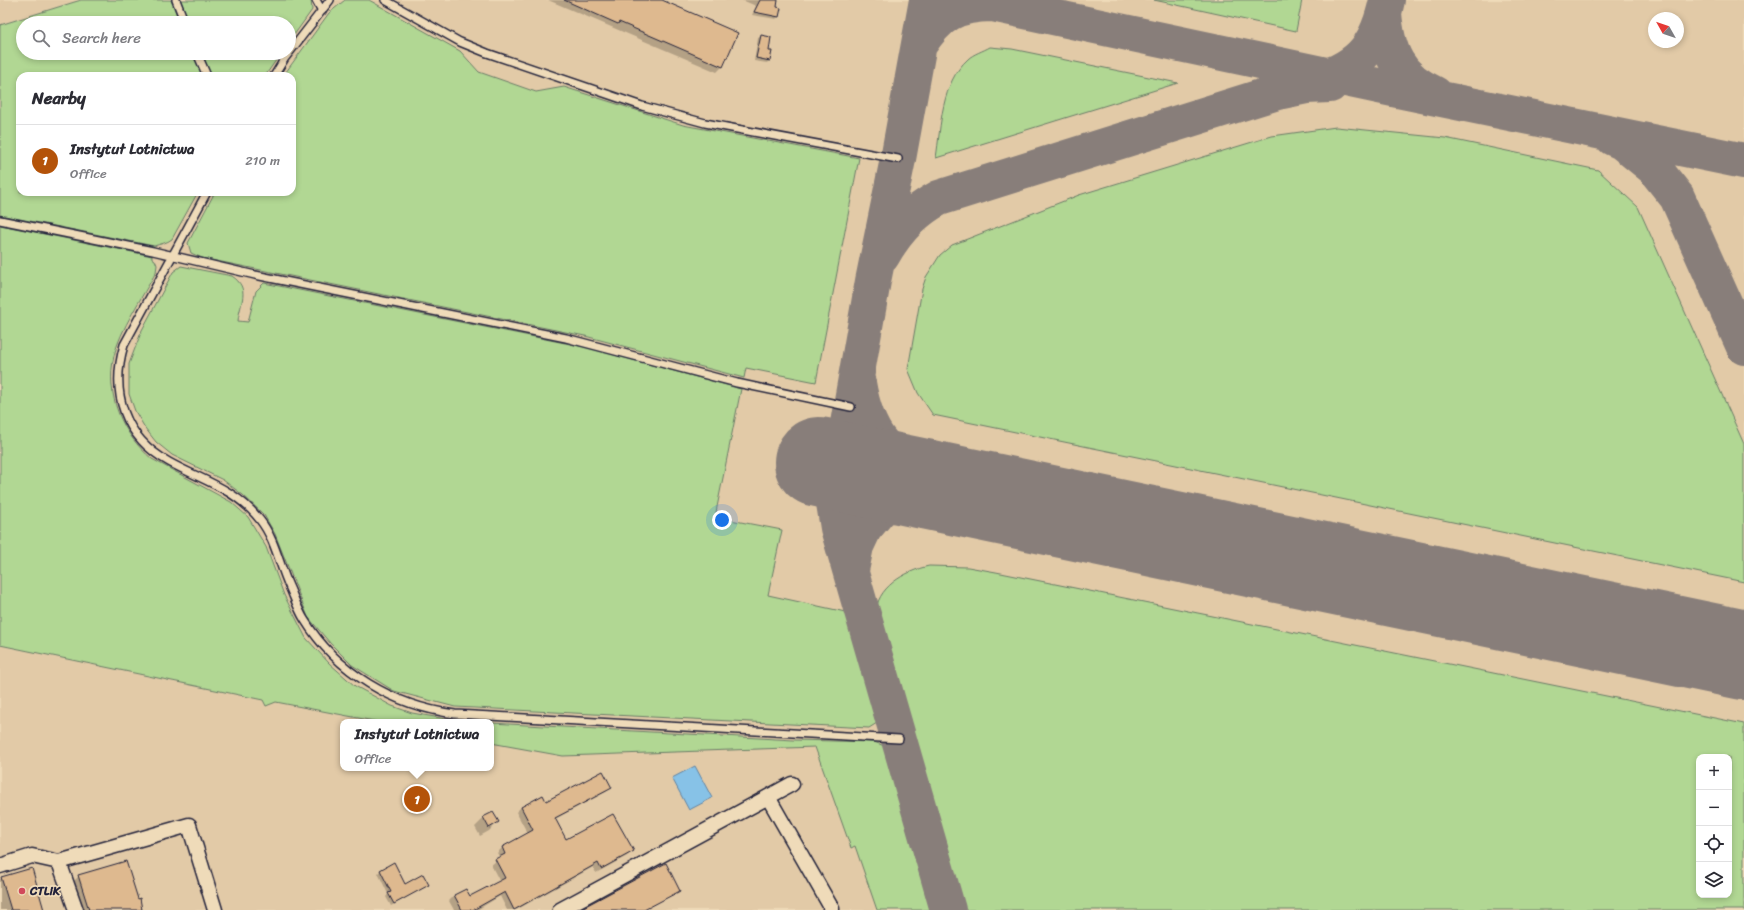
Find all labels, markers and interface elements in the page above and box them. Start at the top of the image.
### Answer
north arrow [1648,12,1684,48]
search box [16,16,296,60]
text: Search here [62,25,141,51]
icon: search [30,27,52,49]
text: Nearby [32,83,86,113]
text: Instytut Lotnictwa [70,136,195,162]
text: 1 [42,149,48,172]
text: 210 m [245,149,280,172]
text: Office [70,162,107,185]
your location [712,510,732,530]
popup [340,719,494,771]
text: Instytut Lotnictwa [355,721,479,747]
text: Office [355,747,391,770]
map controls [1696,754,1732,898]
button: + [1696,754,1732,790]
pin: 1 [404,784,430,814]
button: − [1696,790,1732,826]
button: locate [1696,826,1732,862]
button: layers [1696,862,1732,898]
place label: CTLiK [29,880,62,902]
marker: CTLiK [17,886,27,896]

